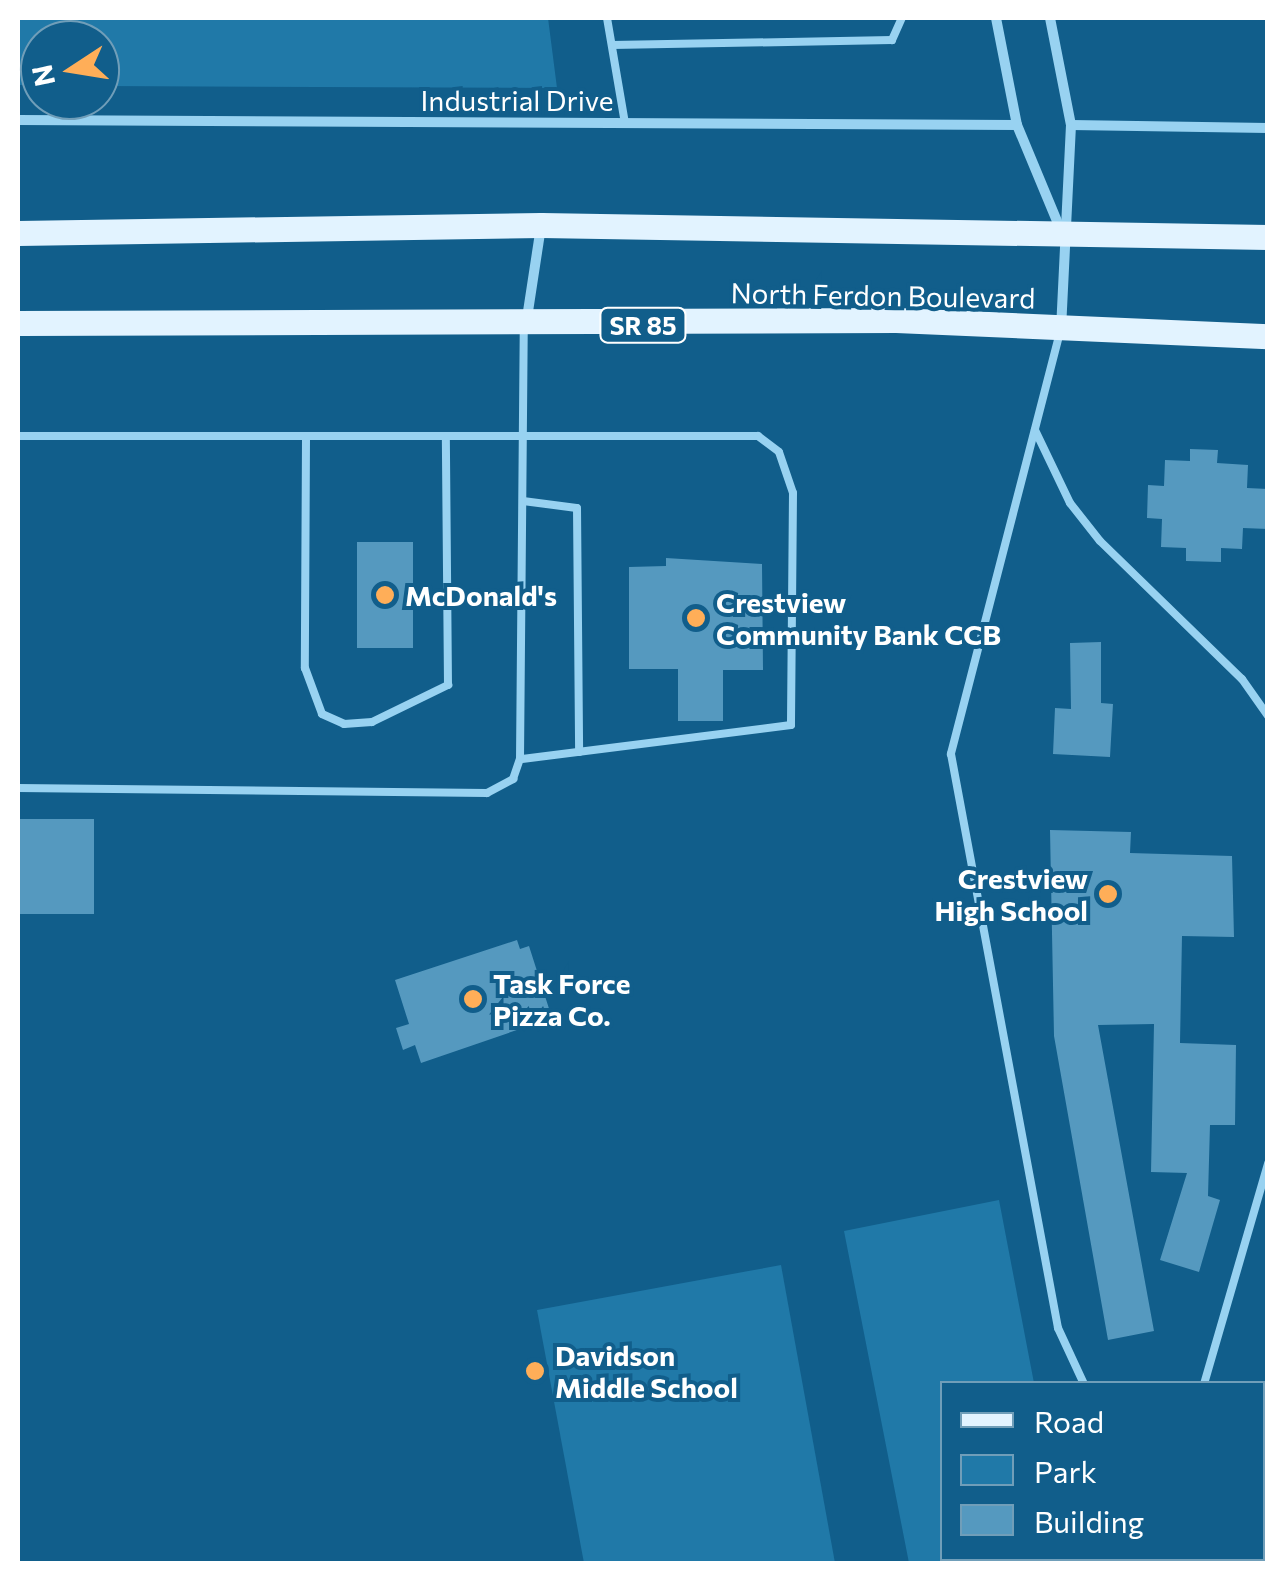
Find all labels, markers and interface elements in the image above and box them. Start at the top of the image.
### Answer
north arrow [20,20,120,120]
text: N [24,62,61,90]
street label: Industrial Drive [421,83,613,117]
street label: North Ferdon Boulevard [730,276,1036,314]
road number: SR 85 [598,305,688,345]
place label: McDonald's [405,578,557,612]
marker: McDonald's [374,584,396,606]
place label: Crestview Community Bank CCB [716,585,1001,651]
marker: Crestview Community Bank CCB [685,607,707,629]
place label: Crestview High School [935,861,1088,927]
marker: Crestview High School [1097,883,1119,905]
place label: Task Force Pizza Co. [493,966,630,1032]
marker: Task Force Pizza Co. [462,988,484,1010]
place label: Davidson Middle School [555,1338,738,1404]
marker: Davidson Middle School [524,1360,546,1382]
legend [940,1381,1265,1561]
text: Road [1034,1402,1104,1439]
text: Park [1034,1452,1097,1489]
text: Building [1034,1502,1144,1539]

